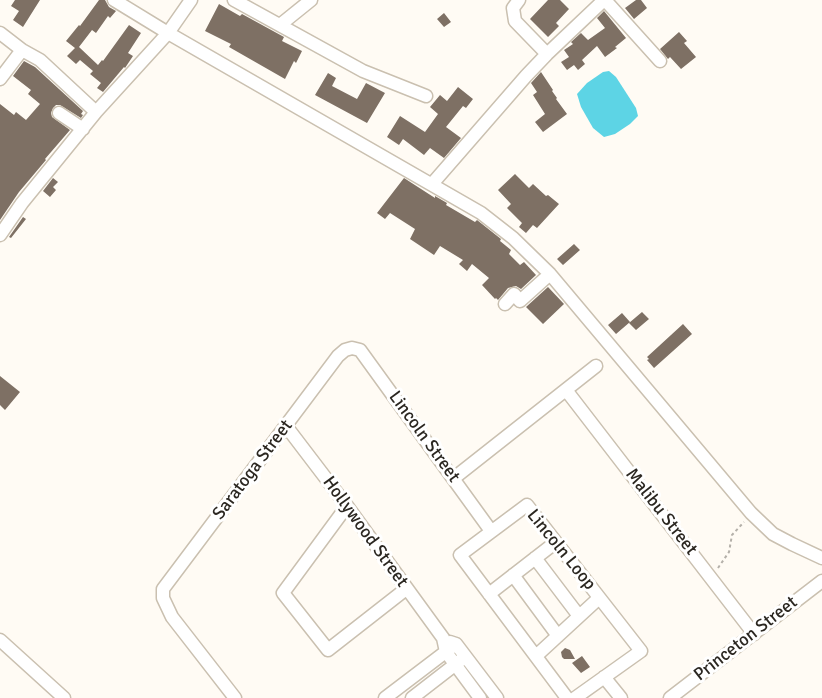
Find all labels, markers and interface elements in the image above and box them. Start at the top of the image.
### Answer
street label: Lincoln Street [384,387,464,487]
street label: Saratoga Street [208,416,298,524]
street label: Malibu Street [620,464,702,560]
street label: Hollywood Street [317,472,413,592]
street label: Lincoln Loop [522,505,600,595]
street label: Princeton Street [690,592,802,686]

